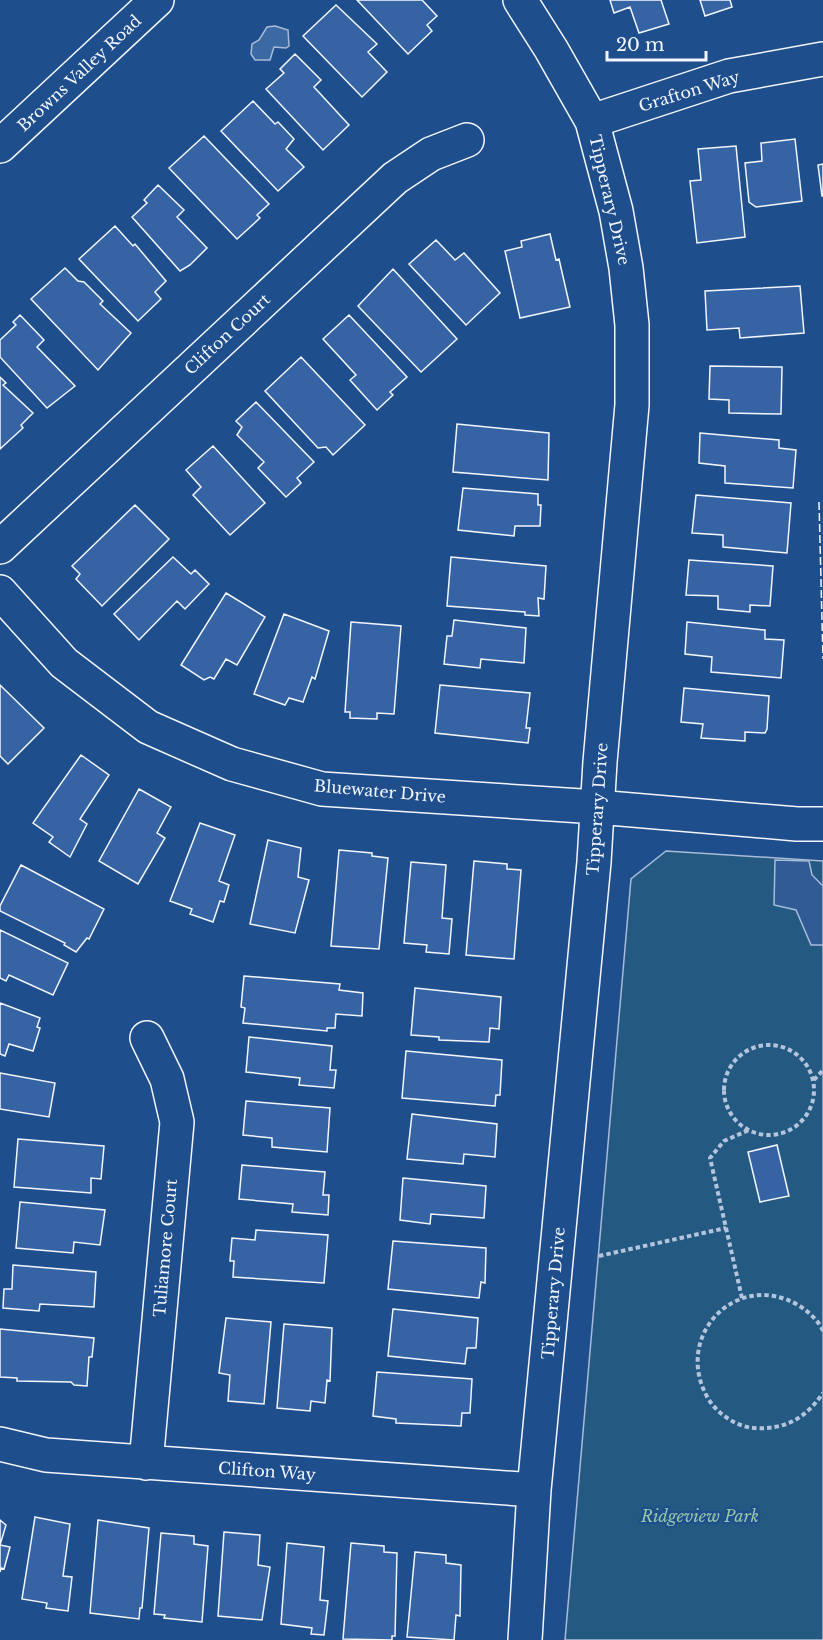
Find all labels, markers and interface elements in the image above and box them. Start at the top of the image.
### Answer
street label: Browns Valley Road [13,10,145,136]
scale bar [607,24,706,62]
text: 20 m [616,34,664,56]
street label: Grafton Way [636,66,743,116]
street label: Tipperary Drive [585,133,635,267]
street label: Clifton Court [180,289,274,379]
street label: Tipperary Drive [582,742,612,876]
street label: Bluewater Drive [313,775,447,807]
street label: Tuliamore Court [149,1178,181,1318]
street label: Tipperary Drive [537,1226,569,1360]
street label: Clifton Way [218,1458,317,1484]
park label: Ridgeview Park [640,1506,759,1526]

